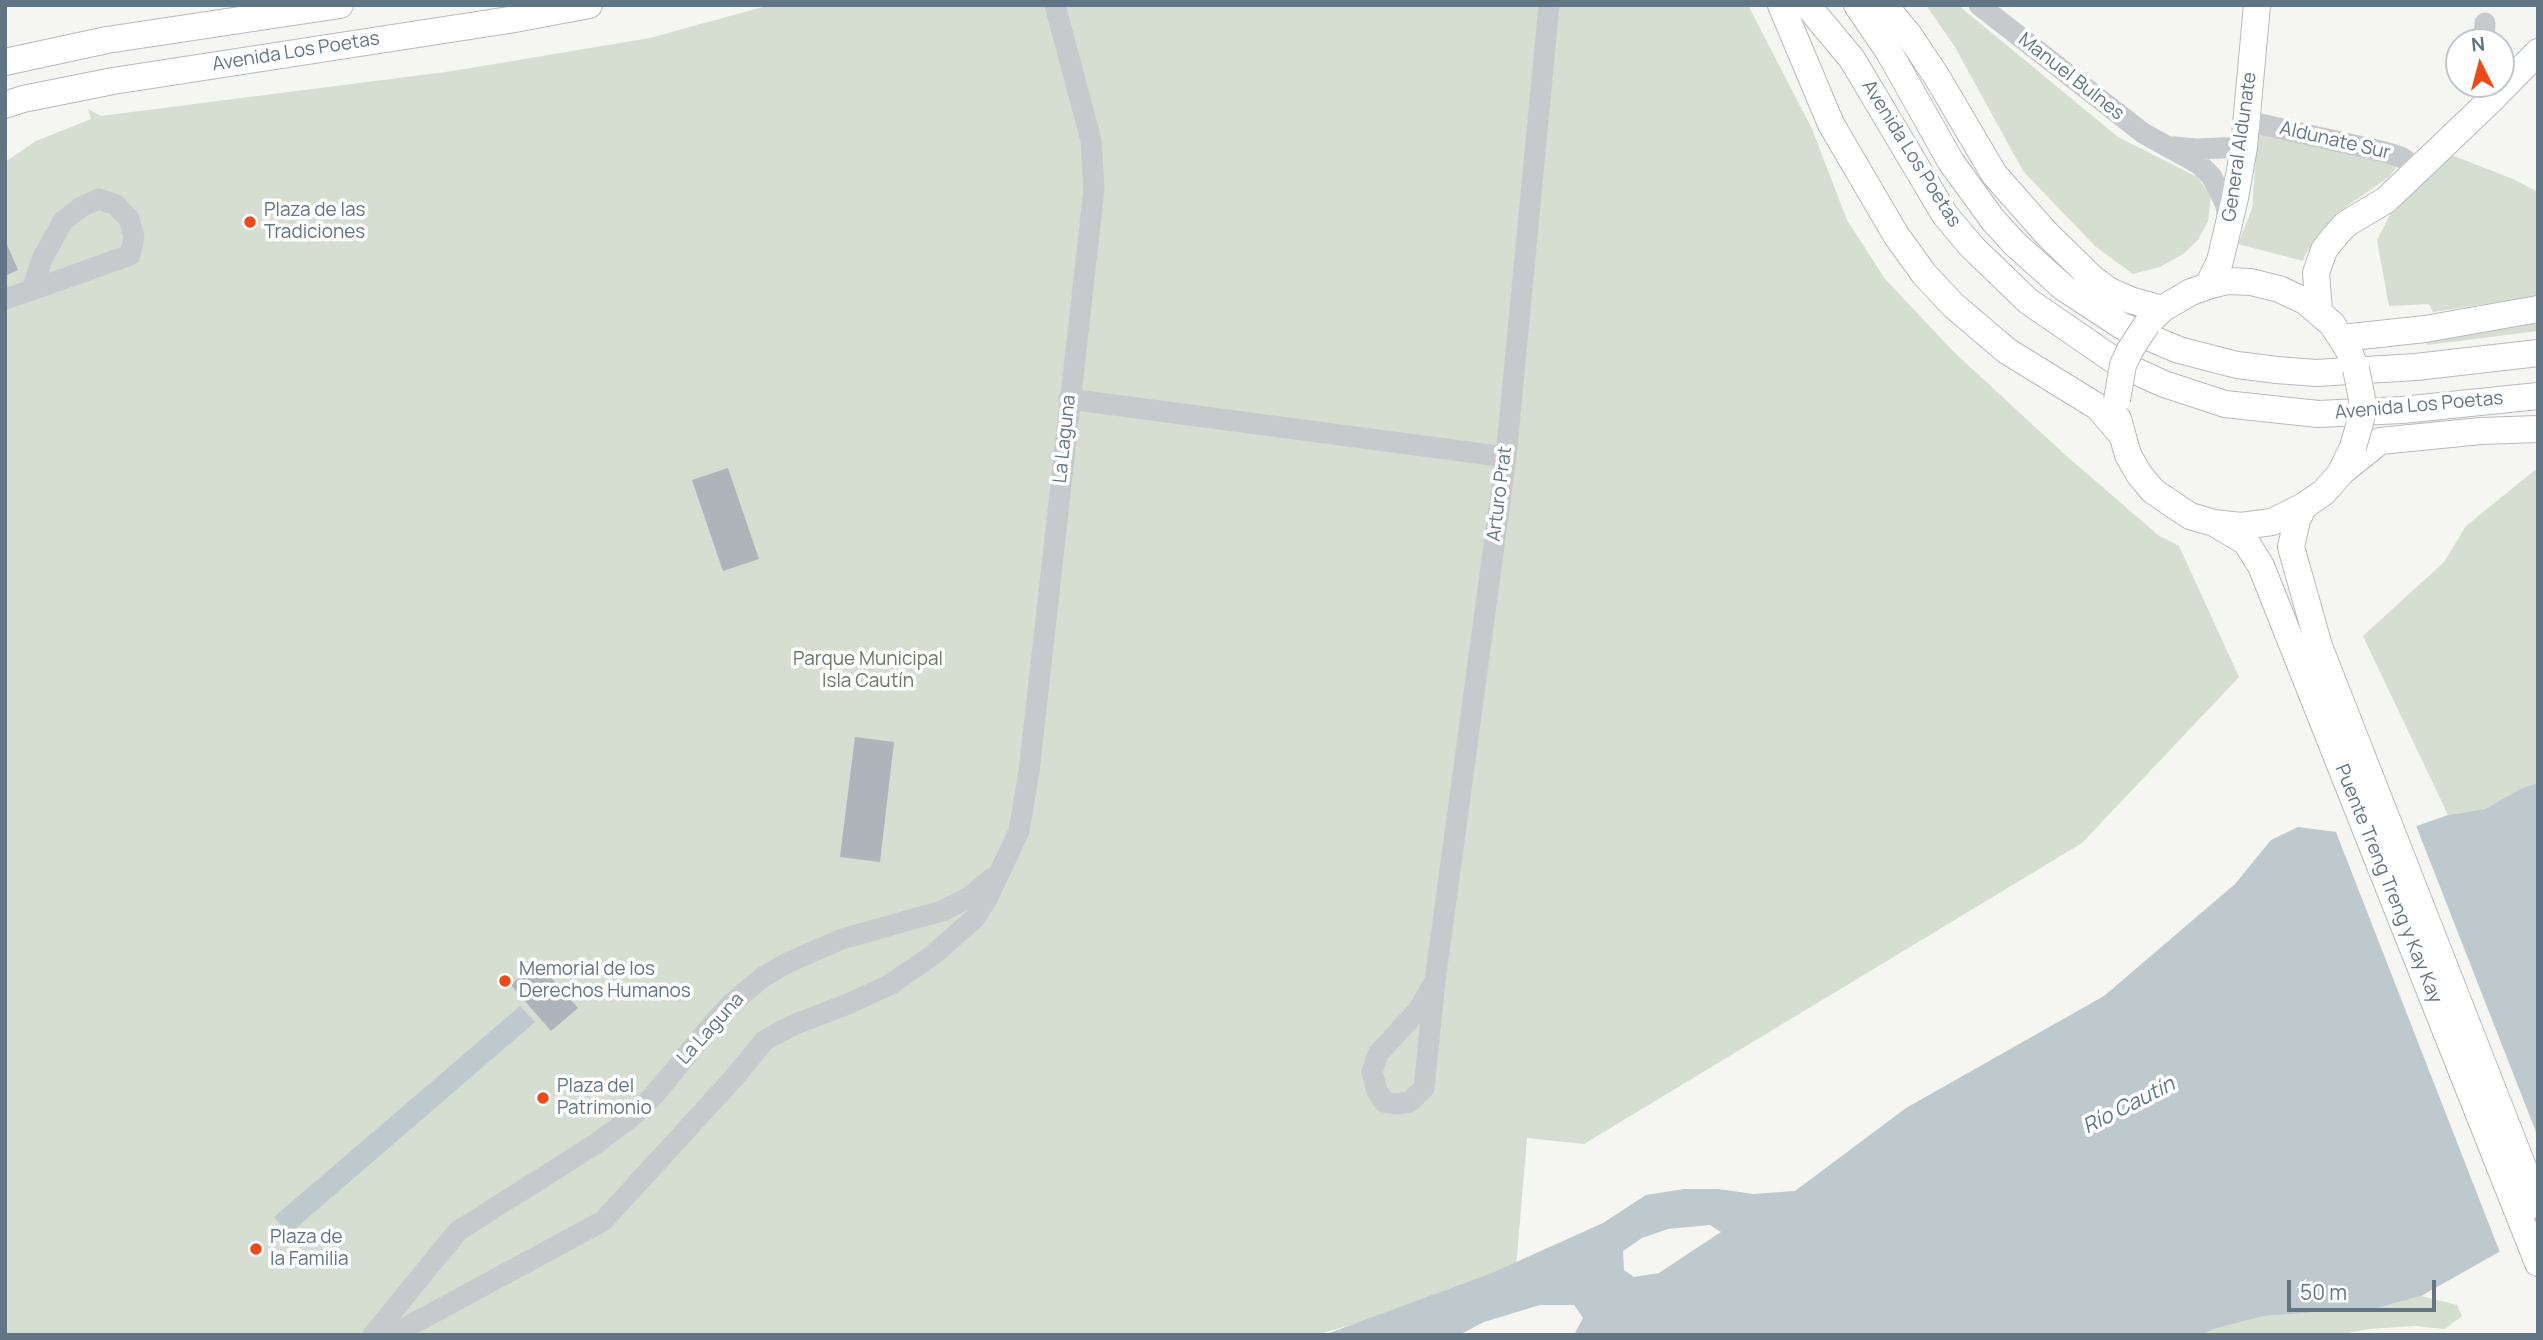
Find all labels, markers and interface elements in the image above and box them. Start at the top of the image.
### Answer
street label: Avenida Los Poetas [211,28,381,76]
north arrow [2445,28,2515,98]
street label: Manuel Bulnes [2014,29,2128,125]
text: N [2470,30,2486,58]
street label: General Aldunate [2218,71,2262,223]
street label: Avenida Los Poetas [1856,76,1966,232]
street label: Aldunate Sur [2277,117,2393,165]
place label: Plaza de las Tradiciones [264,200,365,244]
marker: Plaza de las Tradiciones [242,214,258,230]
street label: Avenida Los Poetas [2334,387,2504,425]
street label: La Laguna [1049,394,1081,484]
street label: Arturo Prat [1483,445,1517,543]
park label: Parque Municipal Isla Cautín [793,649,943,693]
street label: Puente Treng Treng y Kay Kay [2330,761,2446,1007]
place label: Memorial de los Derechos Humanos [519,959,691,1003]
marker: Memorial de los Derechos Humanos [497,973,513,989]
street label: La Laguna [673,988,749,1070]
water label: Río Cautín [2079,1072,2179,1140]
place label: Plaza del Patrimonio [557,1076,652,1120]
marker: Plaza del Patrimonio [535,1090,551,1106]
place label: Plaza de la Familia [270,1227,349,1271]
marker: Plaza de la Familia [248,1241,264,1257]
scale bar [2291,1266,2440,1310]
text: 50 m [2300,1278,2347,1306]

